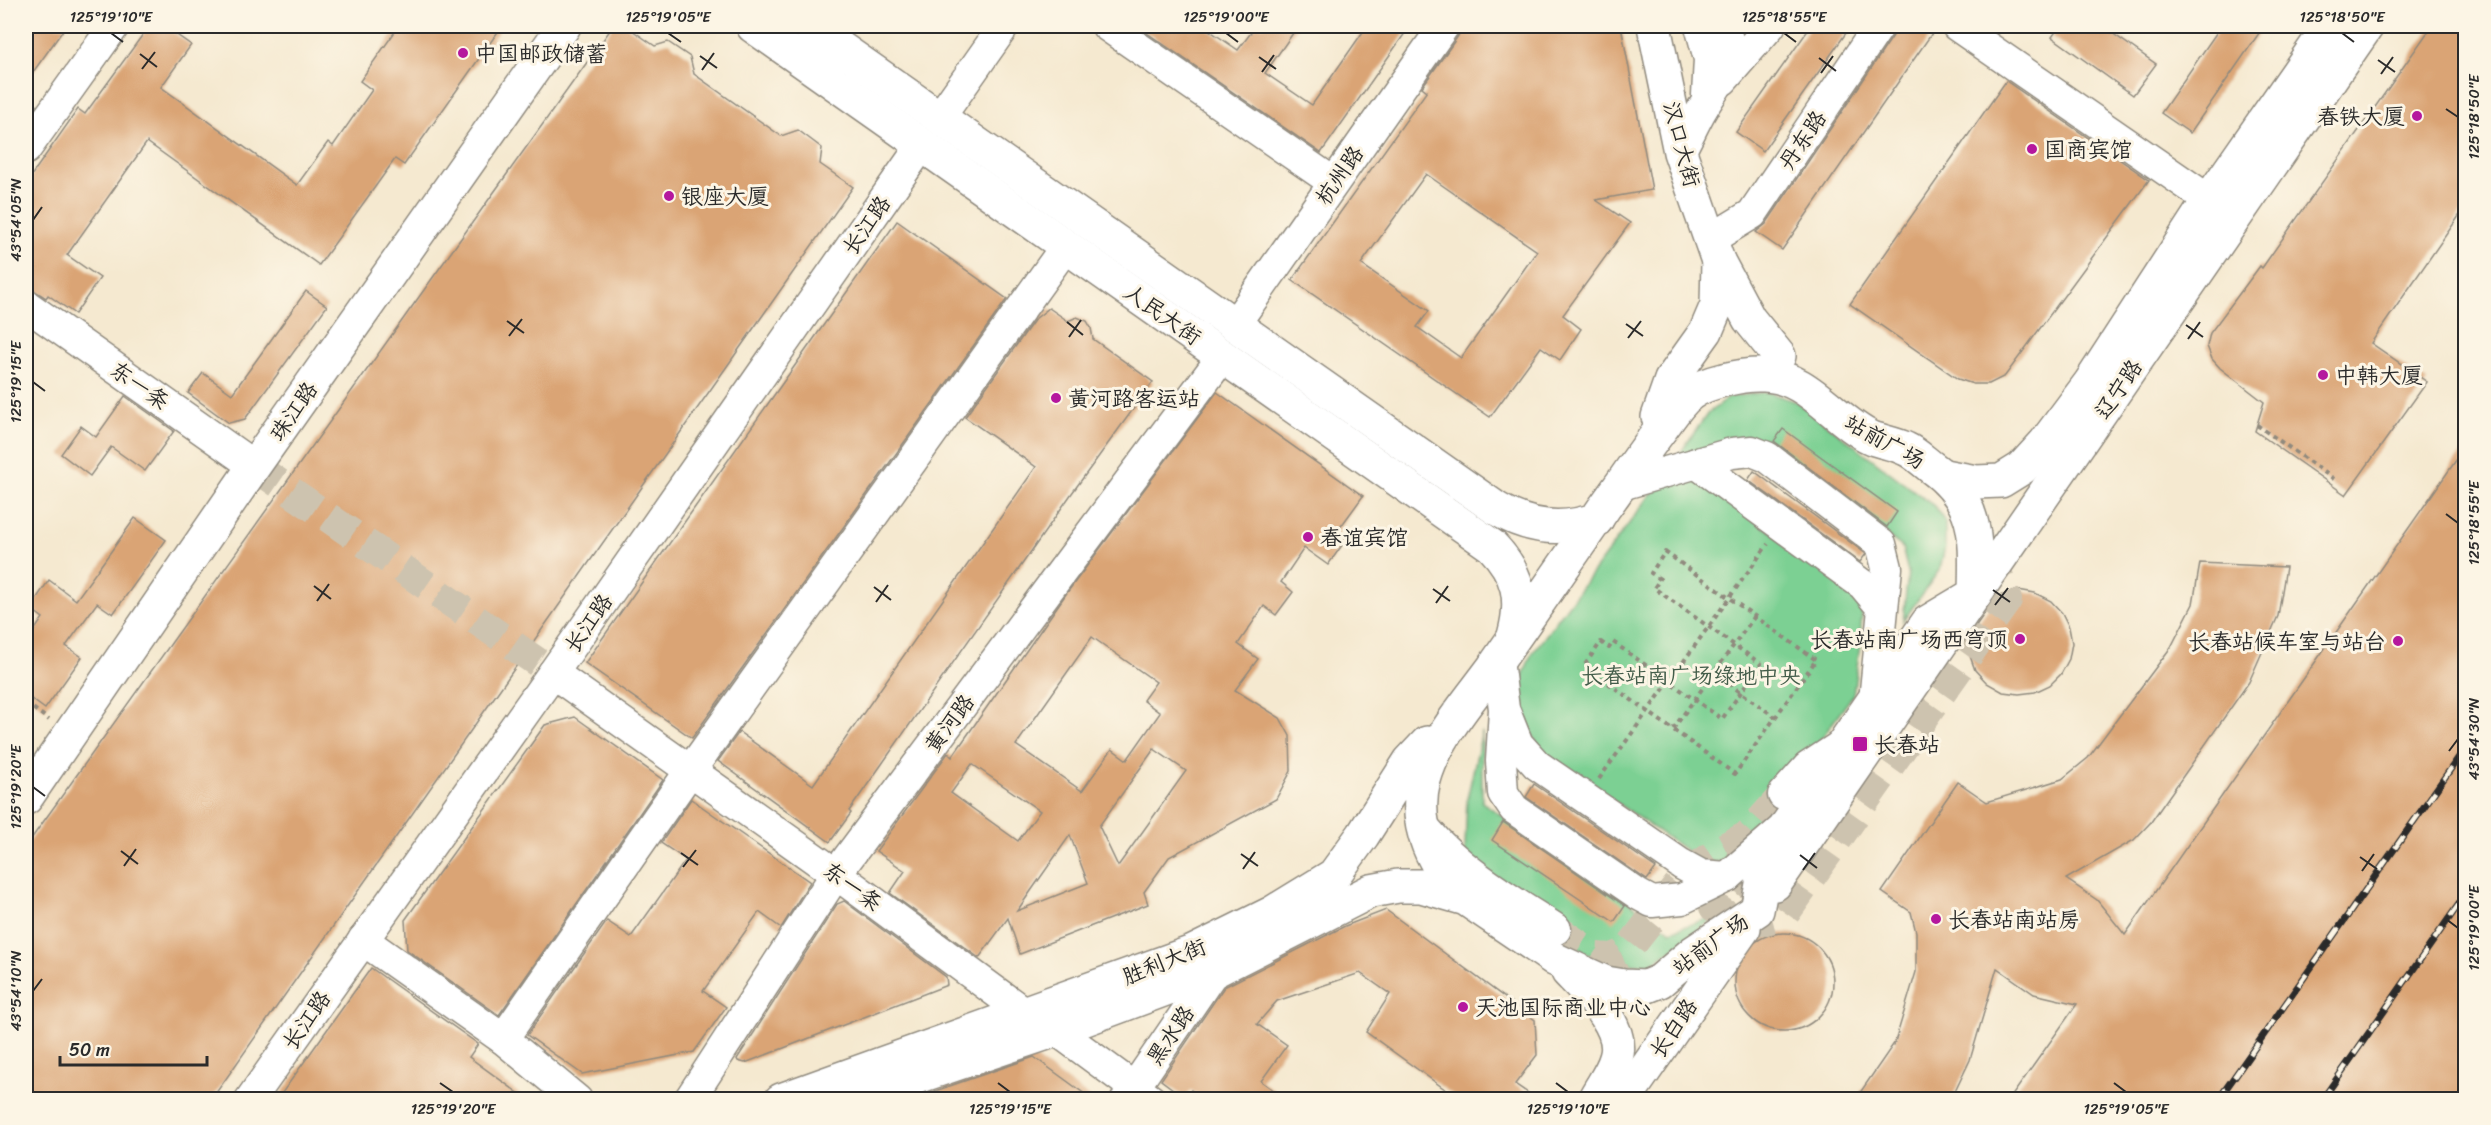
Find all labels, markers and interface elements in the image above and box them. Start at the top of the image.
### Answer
text: 125°19'10"E [70,4,154,30]
text: 125°19'05"E [625,4,712,30]
text: 125°19'00"E [1183,4,1270,30]
text: 125°18'55"E [1742,4,1828,30]
text: 125°18'50"E [2300,4,2386,30]
place label: 中国邮政储蓄 [475,34,607,73]
marker: 中国邮政储蓄 [456,46,470,60]
text: 125°18'50"E [2461,73,2487,159]
street label: 汉口大街 [1651,97,1712,192]
place label: 春铁大厦 [2317,97,2405,136]
street label: 丹东路 [1768,102,1837,179]
marker: 春铁大厦 [2410,109,2424,123]
place label: 国商宾馆 [2044,130,2132,169]
street label: 杭州路 [1305,137,1374,214]
marker: 国商宾馆 [2025,142,2039,156]
place label: 银座大厦 [681,177,769,216]
text: 43°54'05"N [3,178,29,262]
street label: 长江路 [832,187,901,264]
marker: 银座大厦 [662,189,676,203]
street label: 人民大街 [1115,273,1210,356]
text: 125°19'15"E [3,339,29,423]
street label: 东一条 [101,351,178,420]
street label: 辽宁路 [2084,351,2153,428]
place label: 中韩大厦 [2335,356,2423,395]
marker: 中韩大厦 [2316,368,2330,382]
street label: 珠江路 [259,373,328,450]
place label: 黄河路客运站 [1068,379,1200,418]
marker: 黄河路客运站 [1049,391,1063,405]
street label: 站前广场 [1837,403,1933,480]
text: 125°18'55"E [2461,479,2487,565]
place label: 春谊宾馆 [1320,518,1408,557]
marker: 春谊宾馆 [1301,530,1315,544]
street label: 长江路 [554,585,623,662]
place label: 长春站南广场西穹顶 [1810,620,2008,659]
place label: 长春站候车室与站台 [2188,622,2386,661]
marker: 长春站南广场西穹顶 [2013,632,2027,646]
marker: 长春站候车室与站台 [2391,634,2405,648]
park label: 长春站南广场绿地中央 [1581,656,1801,695]
street label: 黄河路 [914,685,985,761]
text: 43°54'30"N [2461,697,2487,780]
place label: 长春站 [1874,725,1940,764]
marker: 长春站 [1851,735,1869,753]
text: 125°19'20"E [3,743,29,829]
street label: 东一条 [815,851,891,922]
text: 125°19'00"E [2461,884,2487,971]
place label: 长春站南站房 [1948,900,2080,939]
street label: 站前广场 [1663,903,1757,986]
marker: 长春站南站房 [1929,912,1943,926]
street label: 胜利大街 [1116,927,1212,996]
text: 43°54'10"N [3,950,29,1031]
street label: 长江路 [272,982,341,1059]
place label: 天池国际商业中心 [1475,988,1651,1027]
street label: 长白路 [1639,990,1708,1067]
street label: 黑水路 [1136,997,1205,1074]
marker: 天池国际商业中心 [1456,1000,1470,1014]
scale bar [60,1029,207,1067]
text: 50 m [69,1034,110,1066]
text: 125°19'20"E [411,1096,497,1122]
text: 125°19'15"E [969,1096,1053,1122]
text: 125°19'10"E [1527,1096,1611,1122]
text: 125°19'05"E [2083,1096,2170,1122]

